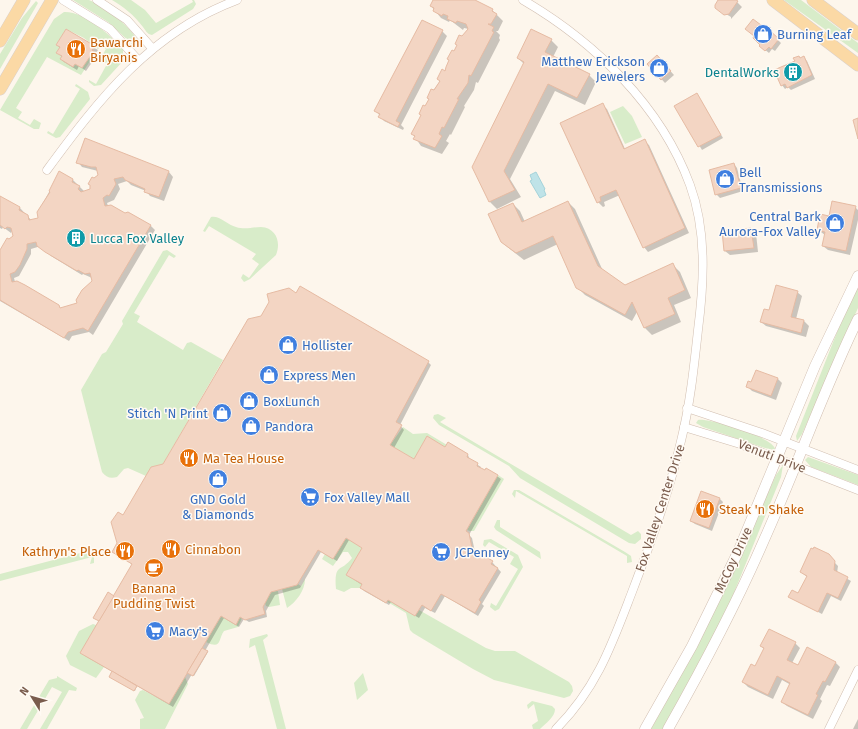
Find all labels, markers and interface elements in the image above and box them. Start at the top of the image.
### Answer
shop icon: Burning Leaf [752,23,774,45]
place label: Burning Leaf [777,27,853,42]
place label: Bawarchi Biryanis [90,35,143,65]
restaurant icon: Bawarchi Biryanis [65,38,87,60]
place label: Matthew Erickson Jewelers [541,54,645,84]
shop icon: Matthew Erickson Jewelers [648,57,670,79]
building icon: DentalWorks [782,61,804,83]
place label: DentalWorks [705,65,779,80]
place label: Bell Transmissions [739,165,822,195]
shop icon: Bell Transmissions [714,168,736,190]
place label: Central Bark Aurora-Fox Valley [719,209,822,239]
shop icon: Central Bark Aurora-Fox Valley [824,212,846,234]
building icon: Lucca Fox Valley [65,227,87,249]
place label: Lucca Fox Valley [90,231,185,246]
shop icon: Hollister [277,334,299,356]
place label: Hollister [302,338,352,353]
shop icon: Express Men [258,364,280,386]
place label: Express Men [283,368,356,383]
shop icon: BoxLunch [238,390,260,412]
place label: BoxLunch [263,394,320,409]
shop icon: Stitch 'N Print [211,402,233,424]
place label: Stitch 'N Print [127,406,208,421]
shop icon: Pandora [240,415,262,437]
place label: Pandora [265,419,314,434]
street label: Venuti Drive [736,436,808,476]
street label: Fox Valley Center Drive [632,442,688,574]
restaurant icon: Ma Tea House [178,447,200,469]
place label: Ma Tea House [203,451,284,466]
shop icon: GND Gold & Diamonds [207,468,229,490]
supermarket icon: Fox Valley Mall [299,486,321,508]
place label: Fox Valley Mall [324,490,410,505]
place label: GND Gold & Diamonds [182,492,254,522]
restaurant icon: Steak 'n Shake [694,498,716,520]
place label: Steak 'n Shake [719,502,804,517]
street label: McCoy Drive [711,525,755,595]
restaurant icon: Cinnabon [160,538,182,560]
restaurant icon: Kathryn's Place [114,540,136,562]
supermarket icon: JCPenney [430,541,452,563]
place label: Cinnabon [185,542,241,557]
place label: Kathryn's Place [22,544,111,559]
place label: JCPenney [455,545,510,560]
cafe icon: Banana Pudding Twist [143,557,165,579]
place label: Banana Pudding Twist [113,581,195,611]
supermarket icon: Macy's [144,620,166,642]
place label: Macy's [169,624,208,639]
north arrow [12,677,52,717]
text: N [17,684,32,698]

